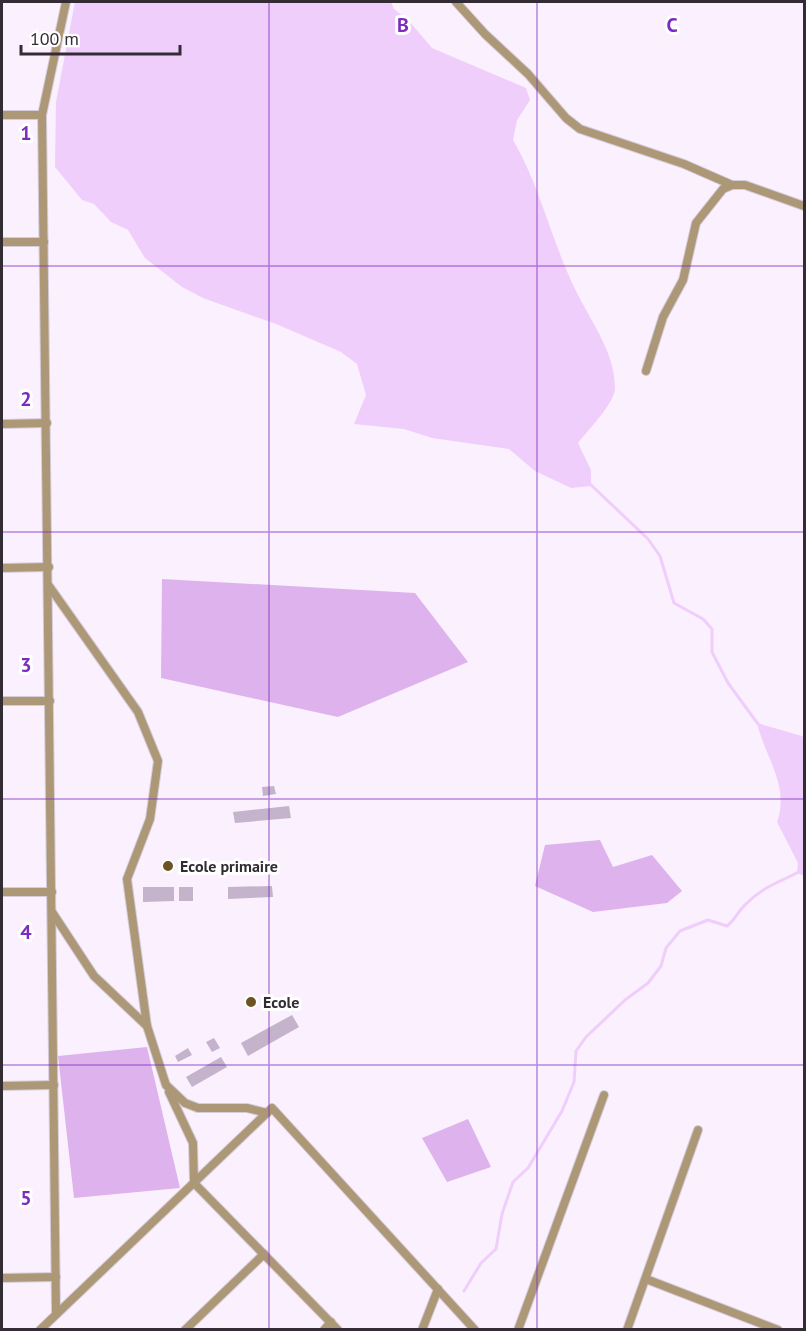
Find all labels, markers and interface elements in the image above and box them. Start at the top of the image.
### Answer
text: B [397,12,409,38]
text: C [666,12,678,38]
scale bar [21,18,180,56]
text: 100 m [30,27,79,50]
text: 1 [20,120,32,146]
text: 2 [20,386,32,412]
text: 3 [20,652,32,678]
place label: Ecole primaire [180,856,278,876]
marker: Ecole primaire [161,859,175,873]
text: 4 [20,919,32,945]
place label: Ecole [263,992,299,1012]
marker: Ecole [244,995,258,1009]
text: 5 [20,1185,32,1211]

